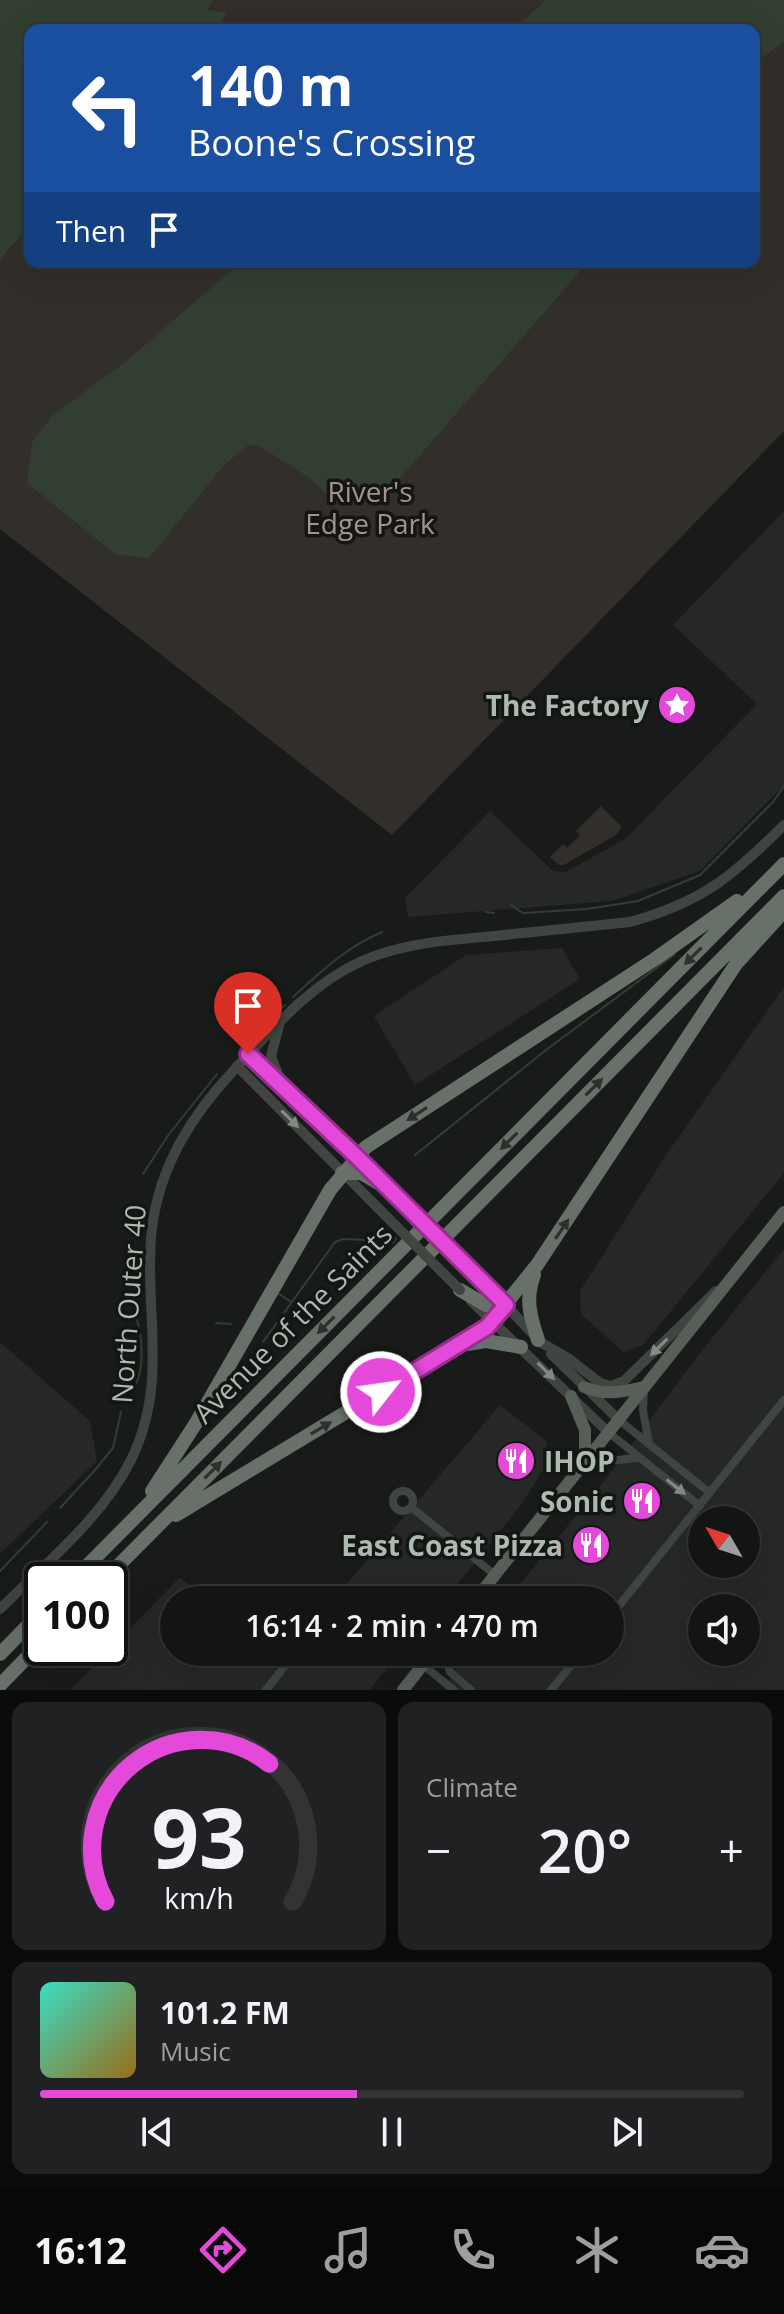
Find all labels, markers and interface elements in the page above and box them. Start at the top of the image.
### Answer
text: 140 m [188,46,354,122]
icon: left [56,56,160,160]
text: Boone's Crossing [188,118,475,167]
icon: arrive [142,208,186,252]
text: Then [56,210,126,251]
park label: River's Edge Park [305,472,435,542]
place icon: The Factory [656,684,698,726]
place label: The Factory [486,686,649,724]
one-way arrow [684,946,703,965]
pin [214,972,282,1054]
icon: arrive [226,984,270,1028]
one-way arrow [584,1078,603,1097]
one-way arrow [406,1106,427,1121]
one-way arrow [280,1109,299,1128]
one-way arrow [501,1131,519,1150]
street label: North Outer 40 [102,1203,154,1405]
street label: Avenue of the Saints [184,1215,400,1431]
one-way arrow [554,1218,569,1239]
one-way arrow [317,1315,336,1334]
one-way arrow [650,1337,669,1356]
position arrow [339,1350,423,1434]
one-way arrow [536,1361,555,1380]
one-way arrow [310,1421,332,1435]
restaurant icon: IHOP [495,1440,537,1482]
place label: IHOP [544,1442,615,1480]
one-way arrow [203,1461,222,1480]
one-way arrow [666,1478,686,1495]
restaurant icon: Sonic [621,1480,663,1522]
place label: Sonic [540,1482,614,1520]
north arrow [688,1506,760,1578]
map controls [688,1506,760,1666]
restaurant icon: East Coast Pizza [570,1524,612,1566]
place label: East Coast Pizza [341,1526,563,1564]
speed limit sign: 100 [24,1562,128,1666]
button: sound [688,1594,760,1666]
text: 16:14 · 2 min · 470 m [245,1605,539,1646]
text: Climate [426,1769,518,1805]
text: 93 [151,1779,247,1892]
text: 20° [538,1809,632,1891]
text: − [426,1820,451,1880]
text: + [719,1820,744,1880]
text: km/h [164,1878,234,1917]
text: 101.2 FM [160,1992,290,2033]
text: Music [160,2033,231,2069]
icon: previous [135,2110,179,2154]
icon: pause [370,2110,414,2154]
icon: next [605,2110,649,2154]
icon: directions [195,2222,251,2278]
icon: music [320,2222,376,2278]
icon: phone [445,2222,501,2278]
icon: climate [569,2222,625,2278]
icon: car [694,2222,750,2278]
text: 16:12 [34,2226,127,2275]

